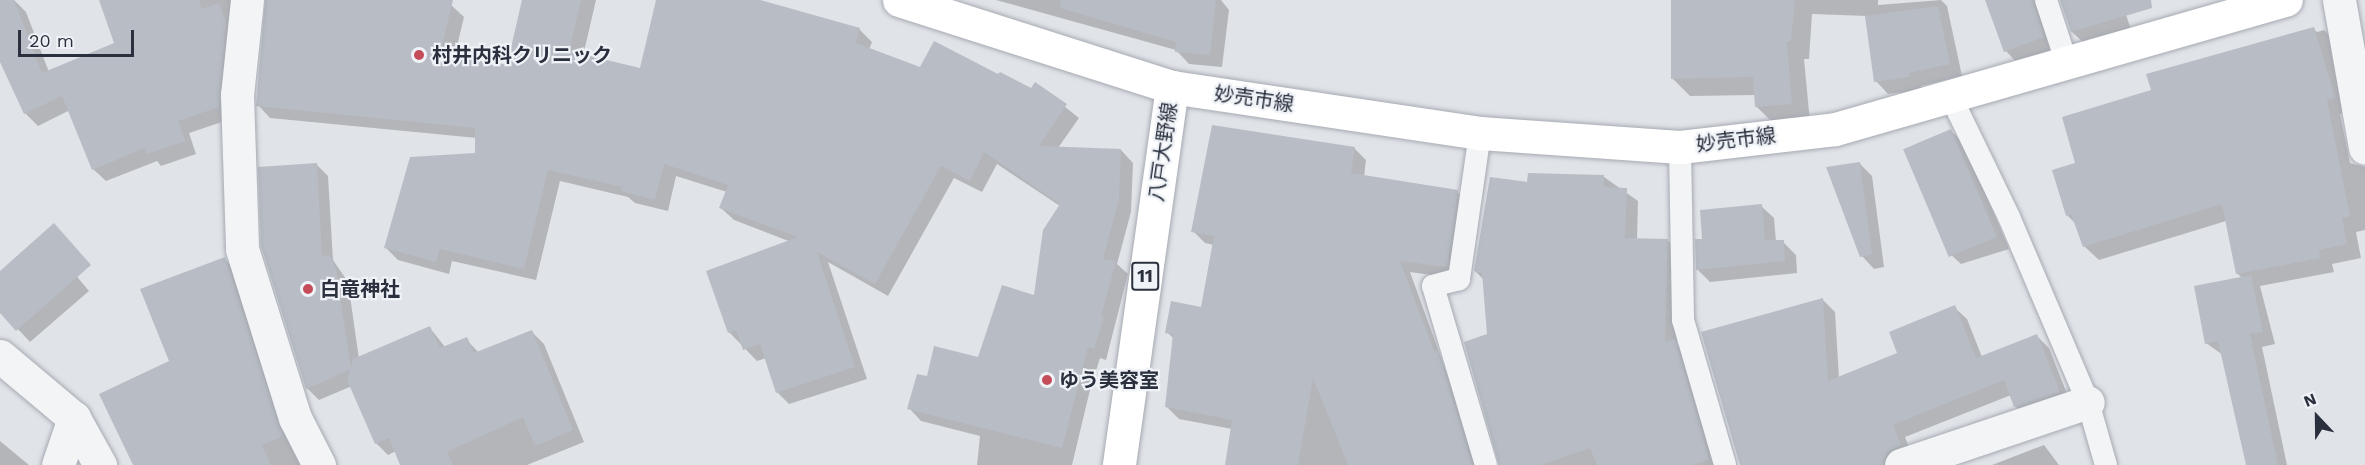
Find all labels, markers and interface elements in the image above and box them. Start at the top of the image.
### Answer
scale bar [21,18,136,56]
text: 20 m [29,30,74,51]
place label: 村井内科クリニック [432,43,612,67]
marker: 村井内科クリニック [410,46,428,64]
street label: 妙売市線 [1213,82,1295,116]
street label: 八戸大野線 [1144,101,1182,203]
street label: 妙売市線 [1695,123,1777,157]
road number: 11 [1130,261,1160,291]
place label: 白竜神社 [320,277,400,301]
marker: 白竜神社 [301,282,315,296]
place label: ゆう美容室 [1059,368,1159,392]
marker: ゆう美容室 [1040,373,1054,387]
north arrow [2287,387,2347,447]
text: N [2301,389,2319,411]

